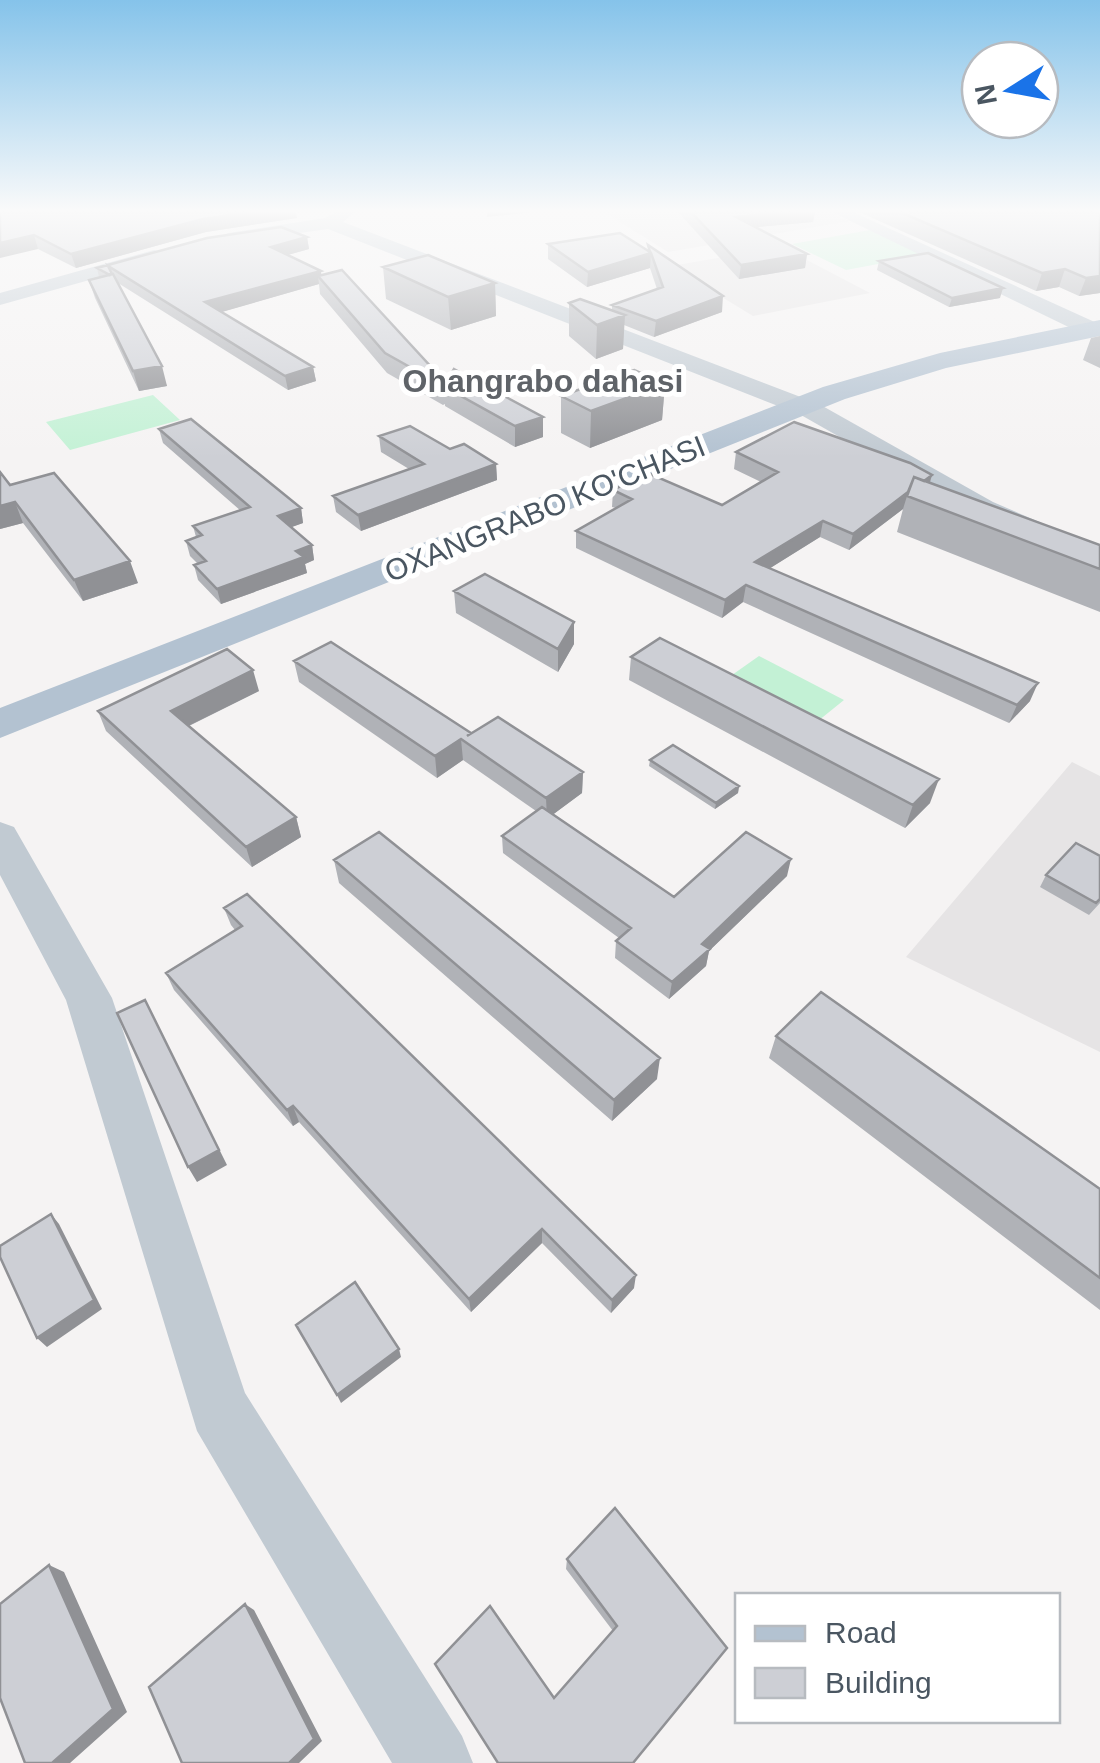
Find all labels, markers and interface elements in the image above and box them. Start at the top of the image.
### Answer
north arrow [960,40,1060,140]
text: N [969,82,1003,108]
district label: Ohangrabo dahasi [403,363,683,399]
street label: OXANGRABO KO'CHASI [380,429,710,588]
legend [735,1593,1060,1723]
text: Road [825,1616,897,1649]
text: Building [825,1666,932,1699]

